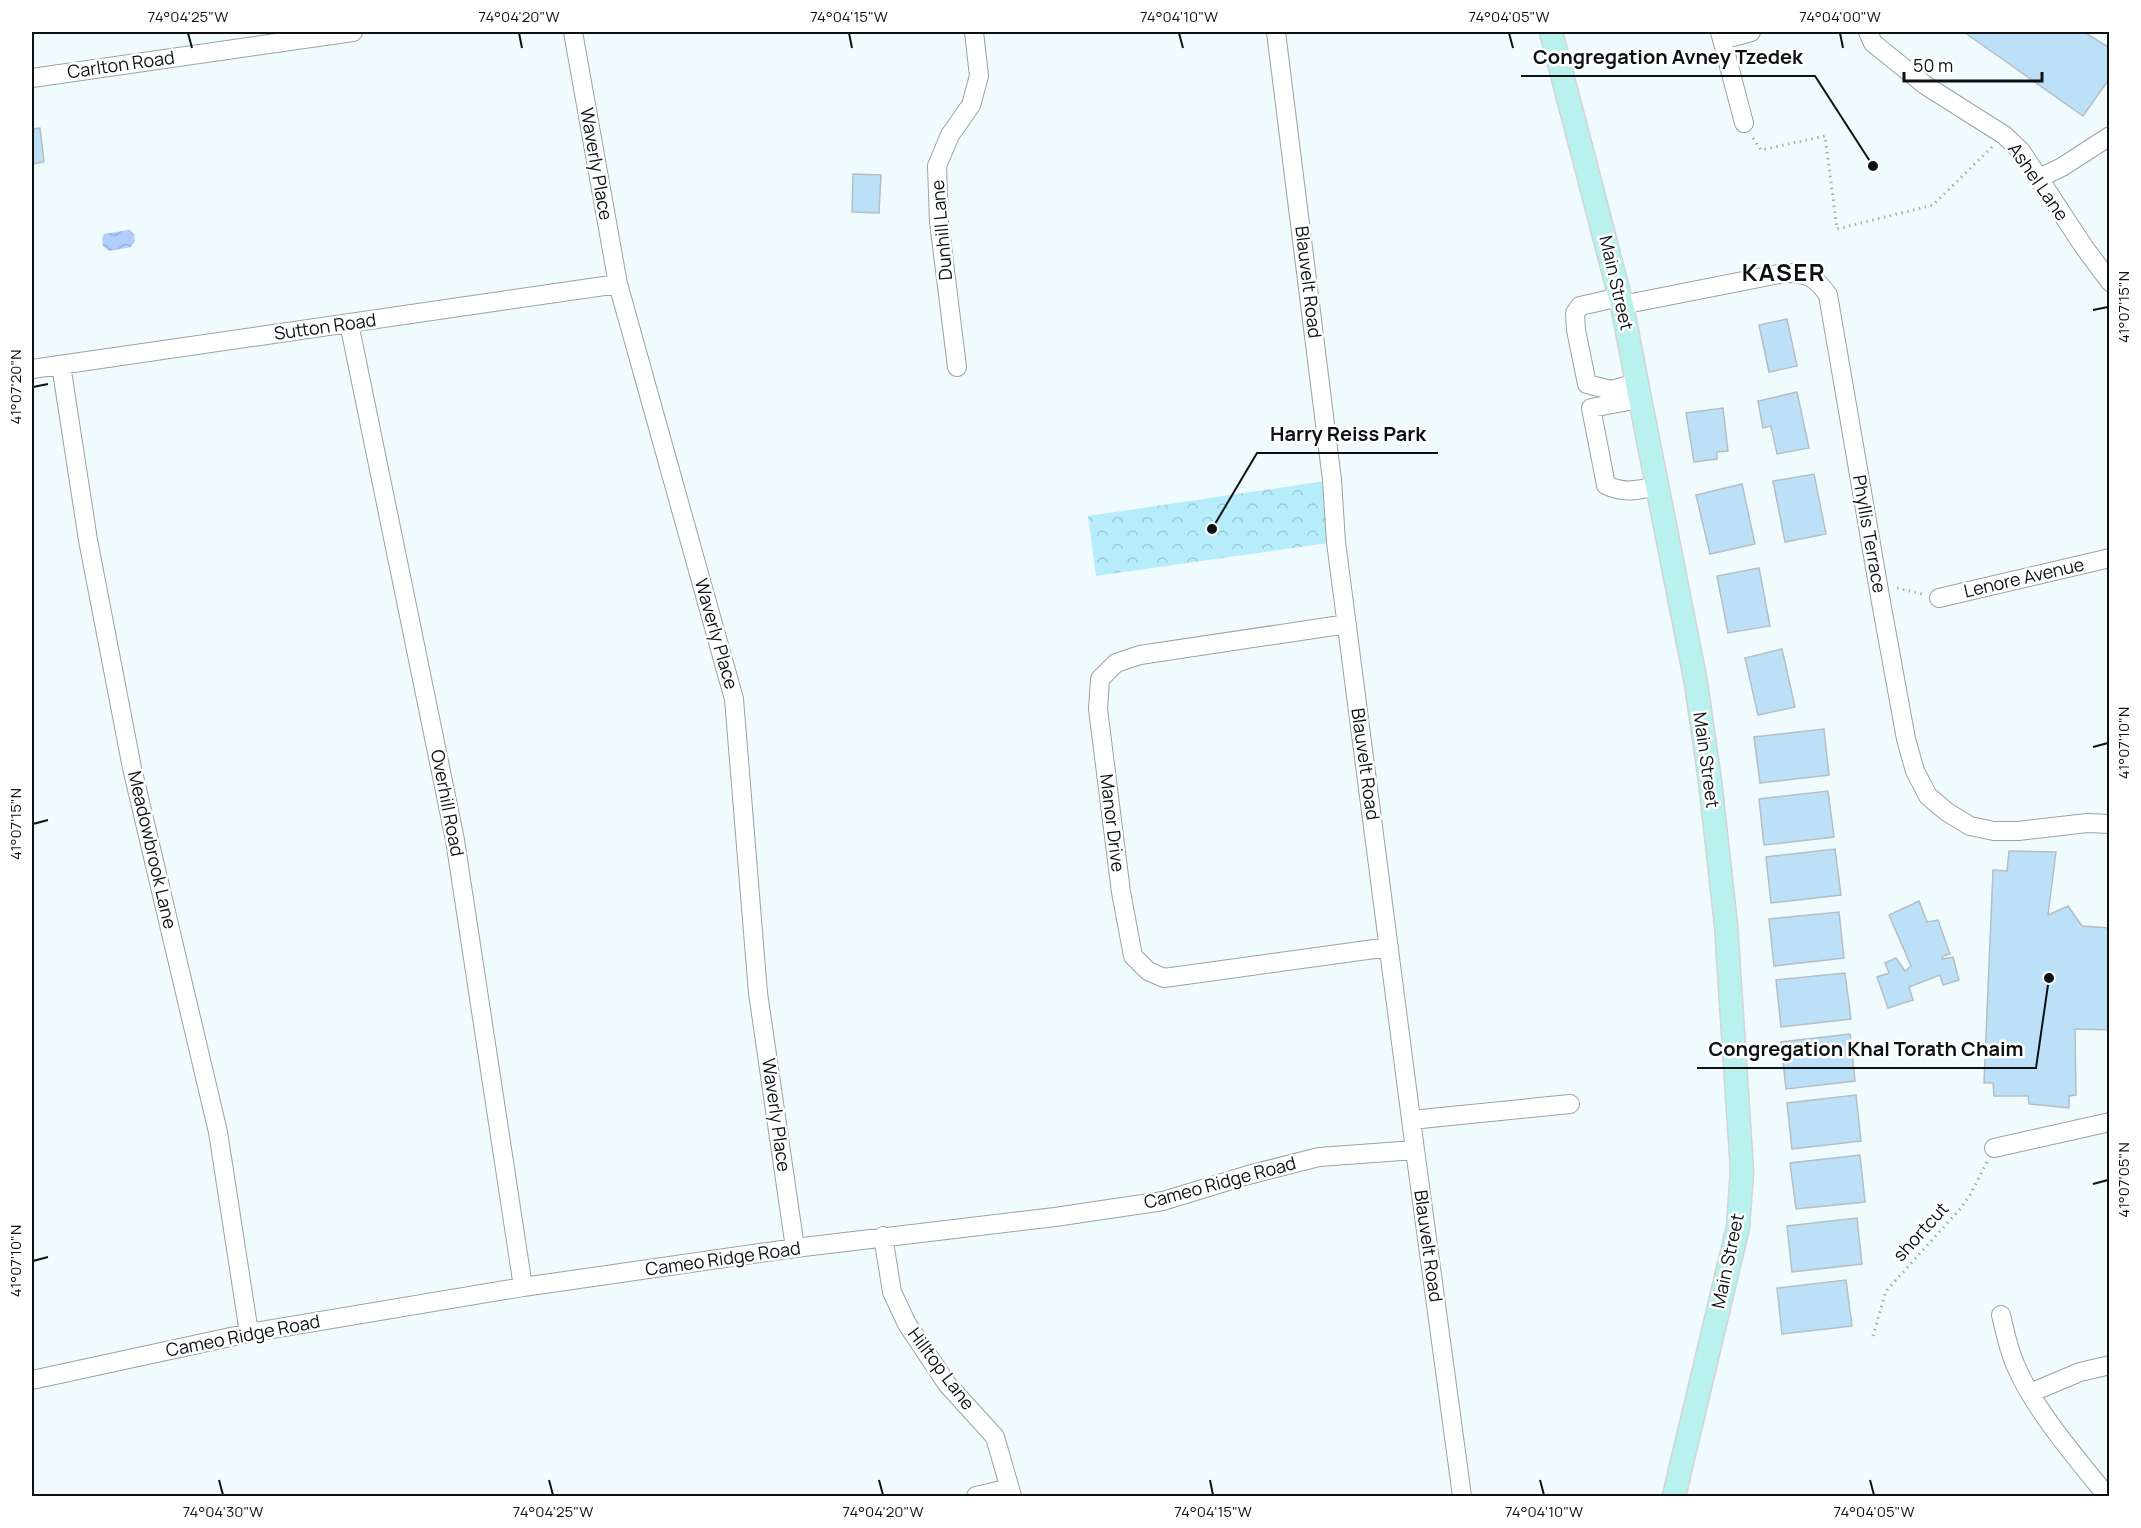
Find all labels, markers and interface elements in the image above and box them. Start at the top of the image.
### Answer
text: 74°04'25"W [148,6,228,27]
text: 74°04'20"W [479,6,559,27]
text: 74°04'15"W [810,6,888,27]
text: 74°04'10"W [1140,6,1218,27]
text: 74°04'05"W [1469,6,1550,27]
text: 74°04'00"W [1799,6,1881,27]
callout: Congregation Avney Tzedek [1521,38,1815,76]
text: Congregation Avney Tzedek [1533,43,1804,70]
street label: Carlton Road [66,45,176,83]
scale bar [1904,45,2042,83]
text: 50 m [1913,53,1953,77]
street label: Waverly Place [575,106,619,222]
street label: Ashel Lane [2003,138,2075,225]
street label: Dunhill Lane [925,179,957,281]
street label: Blauvelt Road [1290,224,1328,339]
street label: Main Street [1594,233,1640,332]
district label: KASER [1742,255,1826,288]
text: 41°07'15"N [2113,271,2134,343]
street label: Sutton Road [272,307,377,345]
text: 41°07'20"N [5,349,26,425]
callout: Harry Reiss Park [1257,415,1438,453]
text: Harry Reiss Park [1270,420,1427,447]
street label: Phyllis Terrace [1848,473,1892,595]
street label: Lenore Avenue [1961,552,2086,603]
street label: Waverly Place [690,576,744,692]
street label: Blauvelt Road [1346,706,1386,821]
text: 41°07'10"N [2113,707,2134,779]
street label: Main Street [1688,710,1726,809]
street label: Overhill Road [426,747,470,858]
street label: Meadowbrook Lane [123,768,183,931]
street label: Manor Drive [1095,772,1131,873]
text: 41°07'15"N [5,788,26,860]
callout: Congregation Khal Torath Chaim [1697,1030,2036,1068]
text: Congregation Khal Torath Chaim [1708,1035,2024,1062]
street label: Waverly Place [757,1057,797,1173]
text: 41°07'05"N [2113,1142,2134,1218]
street label: Cameo Ridge Road [1141,1150,1298,1214]
street label: Blauvelt Road [1409,1188,1449,1303]
street label: shortcut [1887,1197,1953,1266]
street label: Main Street [1705,1211,1749,1310]
text: 41°07'10"N [5,1225,26,1297]
street label: Cameo Ridge Road [644,1235,802,1281]
street label: Cameo Ridge Road [164,1308,322,1362]
street label: Hilltop Lane [903,1322,981,1414]
text: 74°04'30"W [183,1501,263,1522]
text: 74°04'25"W [513,1501,593,1522]
text: 74°04'20"W [843,1501,923,1522]
text: 74°04'15"W [1174,1501,1252,1522]
text: 74°04'10"W [1505,1501,1583,1522]
text: 74°04'05"W [1834,1501,1915,1522]

